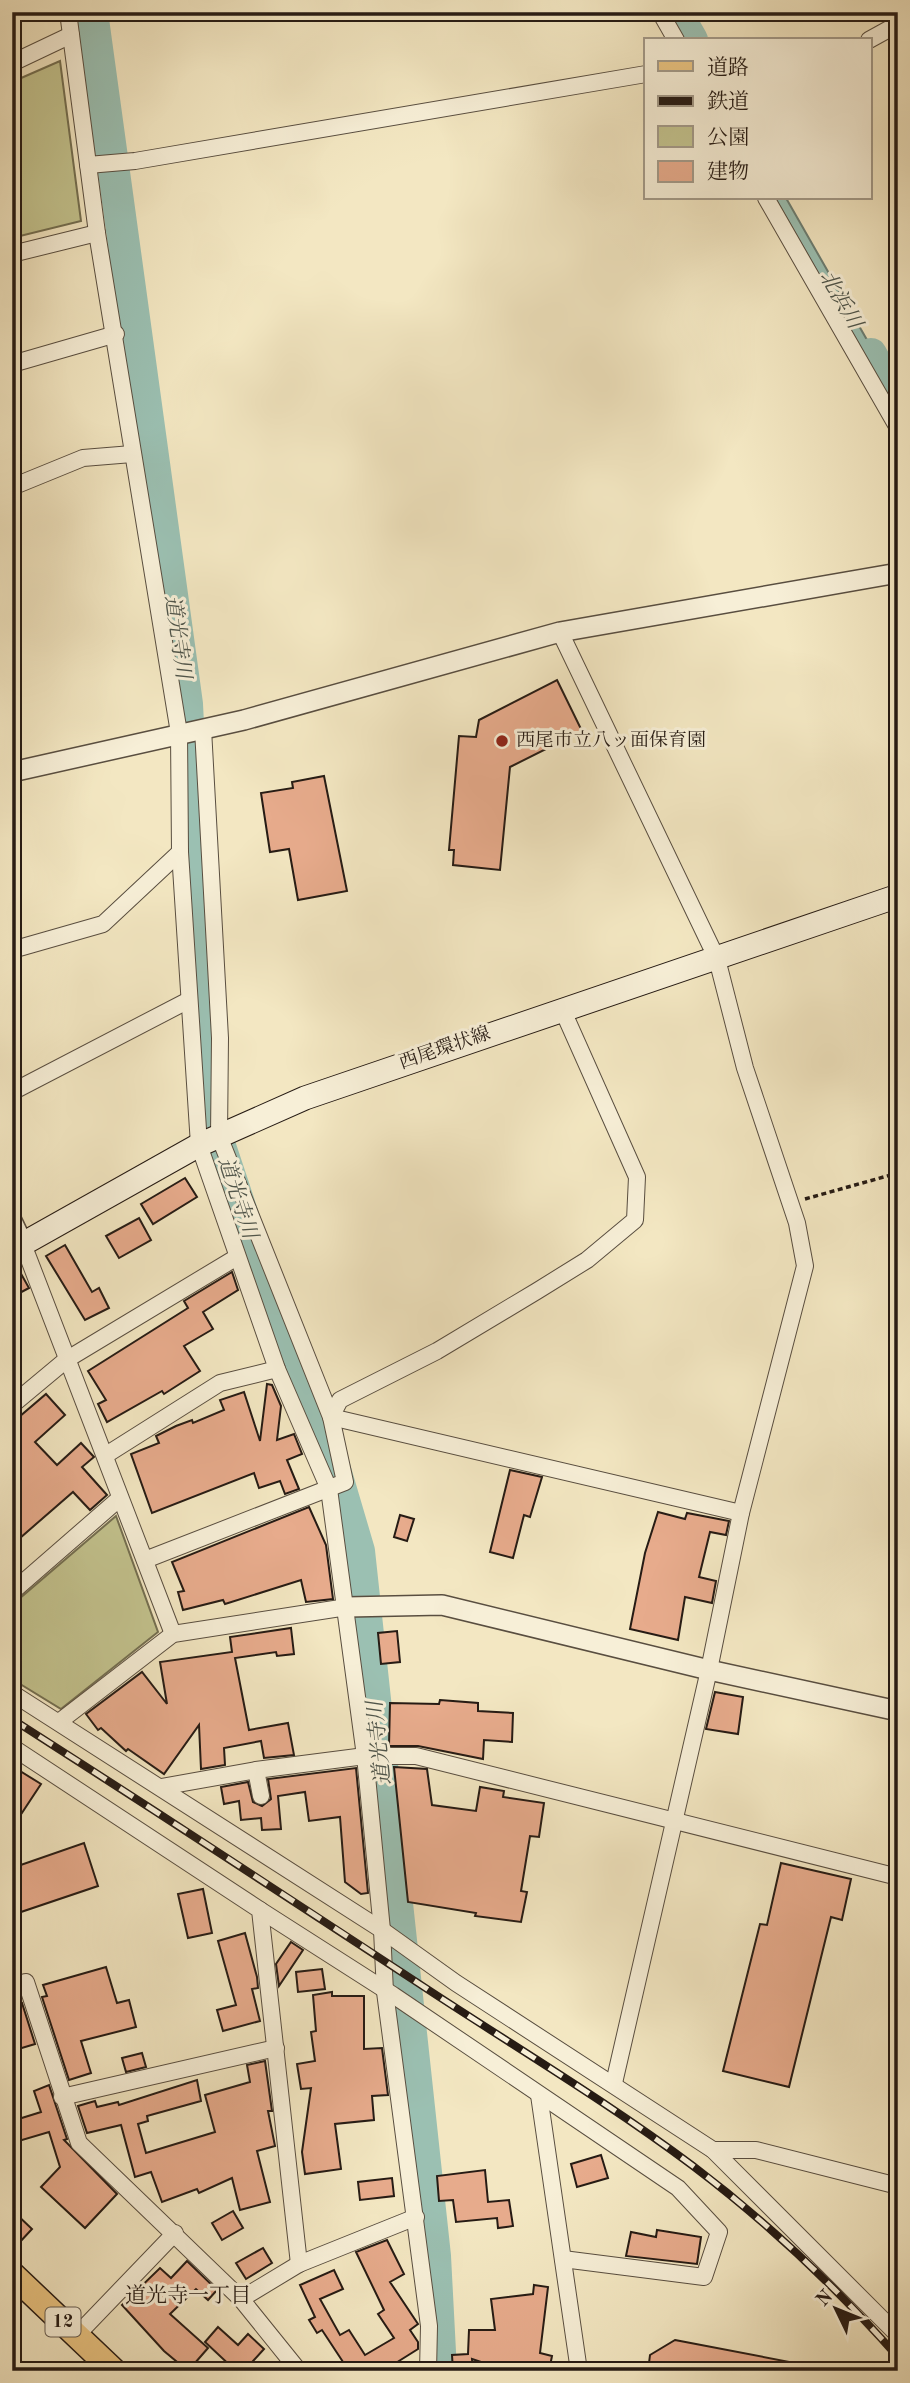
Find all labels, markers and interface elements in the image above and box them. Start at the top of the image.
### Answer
legend [644,38,872,200]
text: 道路 [707,56,749,79]
text: 鉄道 [707,90,749,113]
text: 公園 [707,126,749,149]
text: 建物 [707,160,749,183]
water label: 北浜川 [815,266,868,334]
water label: 道光寺川 [161,594,196,682]
place label: 西尾市立八ッ面保育園 [516,730,706,751]
marker: 西尾市立八ッ面保育園 [494,733,510,749]
street label: 西尾環状線 [396,1023,493,1073]
water label: 道光寺川 [214,1154,262,1243]
water label: 道光寺川 [363,1698,395,1786]
north arrow [802,2274,872,2344]
district label: 道光寺一丁目 [125,2284,251,2307]
text: N [813,2287,838,2311]
road number: 12 [46,2308,80,2336]

